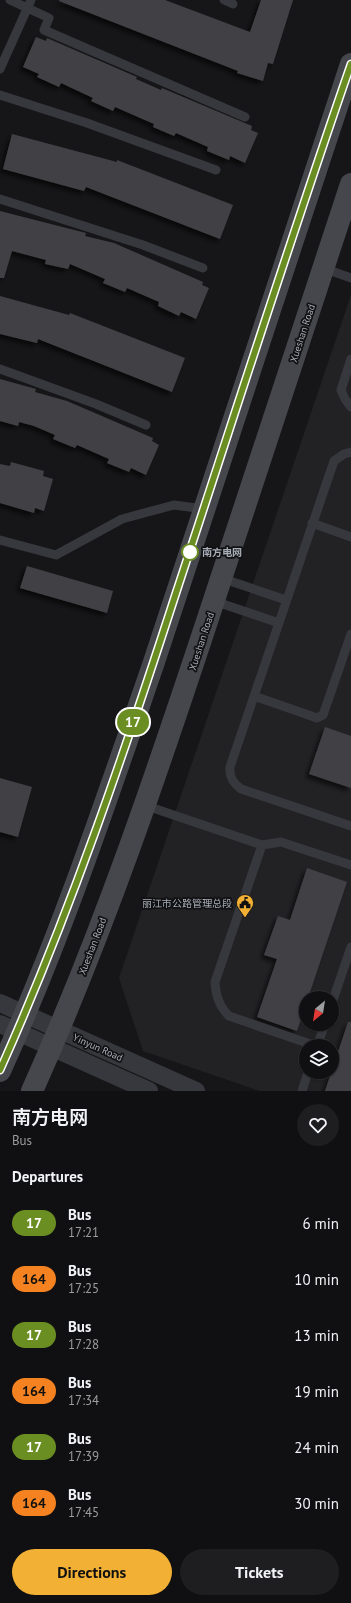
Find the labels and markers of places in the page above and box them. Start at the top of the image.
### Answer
marker: 南方电网 [181,543,199,561]
place label: 南方电网 [202,546,242,559]
public building icon: 丽江市公路管理总段 [235,893,255,918]
place label: 丽江市公路管理总段 [142,897,232,910]

